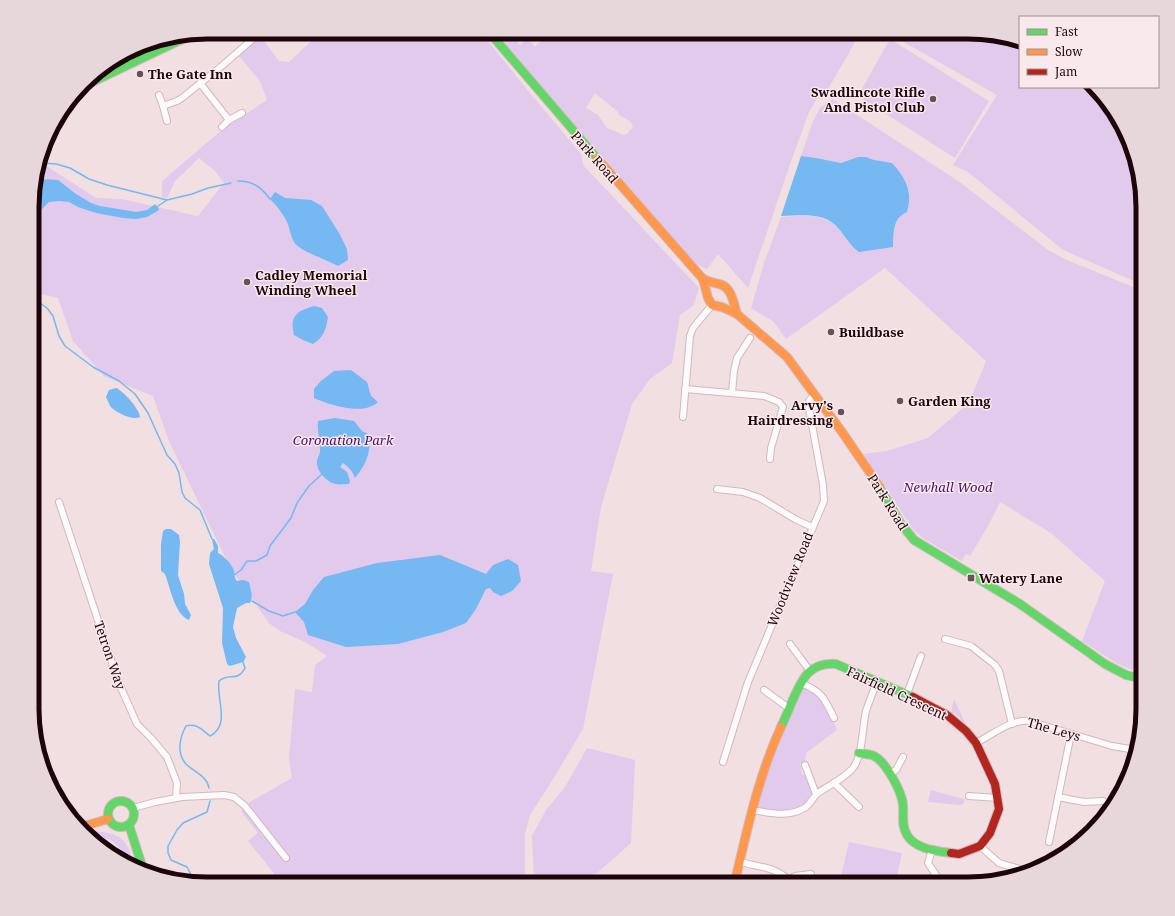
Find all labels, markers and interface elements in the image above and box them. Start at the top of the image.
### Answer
legend [1019,16,1159,88]
text: Fast [1055,23,1078,40]
text: Slow [1055,43,1083,60]
text: Jam [1054,63,1077,80]
place label: The Gate Inn [148,65,233,83]
marker: The Gate Inn [135,69,145,79]
place label: Swadlincote Rifle And Pistol Club [811,83,925,116]
marker: Swadlincote Rifle And Pistol Club [928,94,938,104]
street label: Park Road [567,127,623,187]
place label: Cadley Memorial Winding Wheel [255,266,368,299]
marker: Cadley Memorial Winding Wheel [242,277,252,287]
place label: Buildbase [839,323,904,341]
marker: Buildbase [826,327,836,337]
place label: Garden King [908,392,991,410]
place label: Arvy's Hairdressing [747,396,834,429]
marker: Garden King [895,396,905,406]
marker: Arvy's Hairdressing [836,407,846,417]
park label: Coronation Park [293,431,394,449]
street label: Park Road [864,470,912,534]
park label: Newhall Wood [903,478,993,496]
street label: Woodview Road [763,529,817,629]
place label: Watery Lane [979,569,1063,587]
marker: Watery Lane [966,573,976,583]
street label: Tetron Way [90,618,130,692]
street label: Fairfield Crescent [844,662,951,724]
street label: The Leys [1025,713,1083,745]

